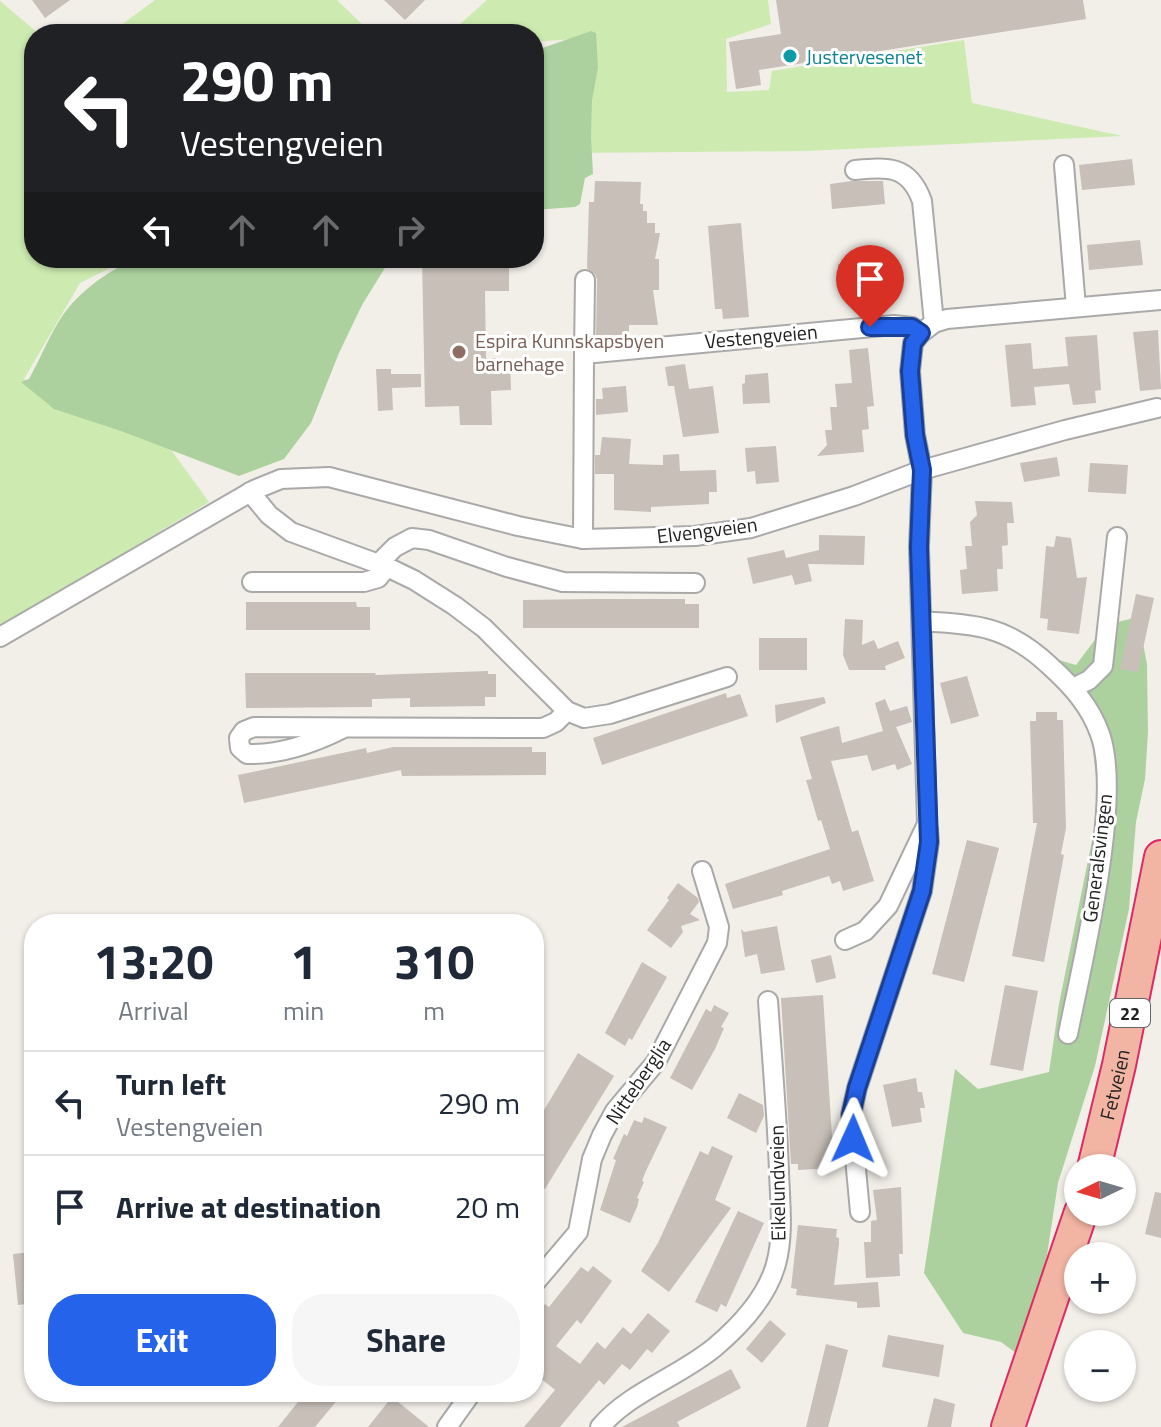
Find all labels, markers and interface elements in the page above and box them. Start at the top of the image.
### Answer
text: 290 m [180,38,333,123]
place label: Justervesenet [806,41,922,72]
marker: Justervesenet [781,47,799,65]
icon: left [48,56,152,160]
text: Vestengveien [180,115,384,170]
icon: left [136,208,180,252]
icon: ahead [220,208,264,252]
icon: ahead [304,208,348,252]
icon: right [388,208,432,252]
pin [836,245,904,327]
icon: arrive [848,257,892,301]
street label: Vestengveien [703,316,819,356]
place label: Espira Kunnskapsbyen barnehage [475,325,664,379]
marker: Espira Kunnskapsbyen barnehage [450,343,468,361]
street label: Elvengveien [655,508,759,552]
street label: Generalsvingen [1074,792,1120,924]
text: 13:20 [94,925,213,998]
text: 1 [290,925,317,998]
text: 310 [394,925,474,998]
text: Arrival [118,991,189,1030]
text: min [283,991,324,1030]
text: m [423,991,445,1030]
road number: 22 [1110,999,1150,1027]
street label: Nitteberglia [598,1031,678,1131]
street label: Fetveien [1091,1046,1137,1123]
text: Turn left [116,1061,226,1107]
text: 290 m [438,1080,520,1126]
icon: left [48,1081,92,1125]
position arrow [811,1097,895,1181]
text: Vestengveien [116,1107,263,1146]
street label: Eikelundveien [760,1125,794,1241]
north arrow [1064,1154,1136,1226]
map controls [1064,1154,1136,1402]
text: Arrive at destination [116,1184,381,1230]
text: 20 m [455,1184,520,1230]
icon: arrive [48,1185,92,1229]
button: + [1064,1242,1136,1314]
button: Exit [48,1294,276,1386]
button: Share [292,1294,520,1386]
button: − [1064,1330,1136,1402]

